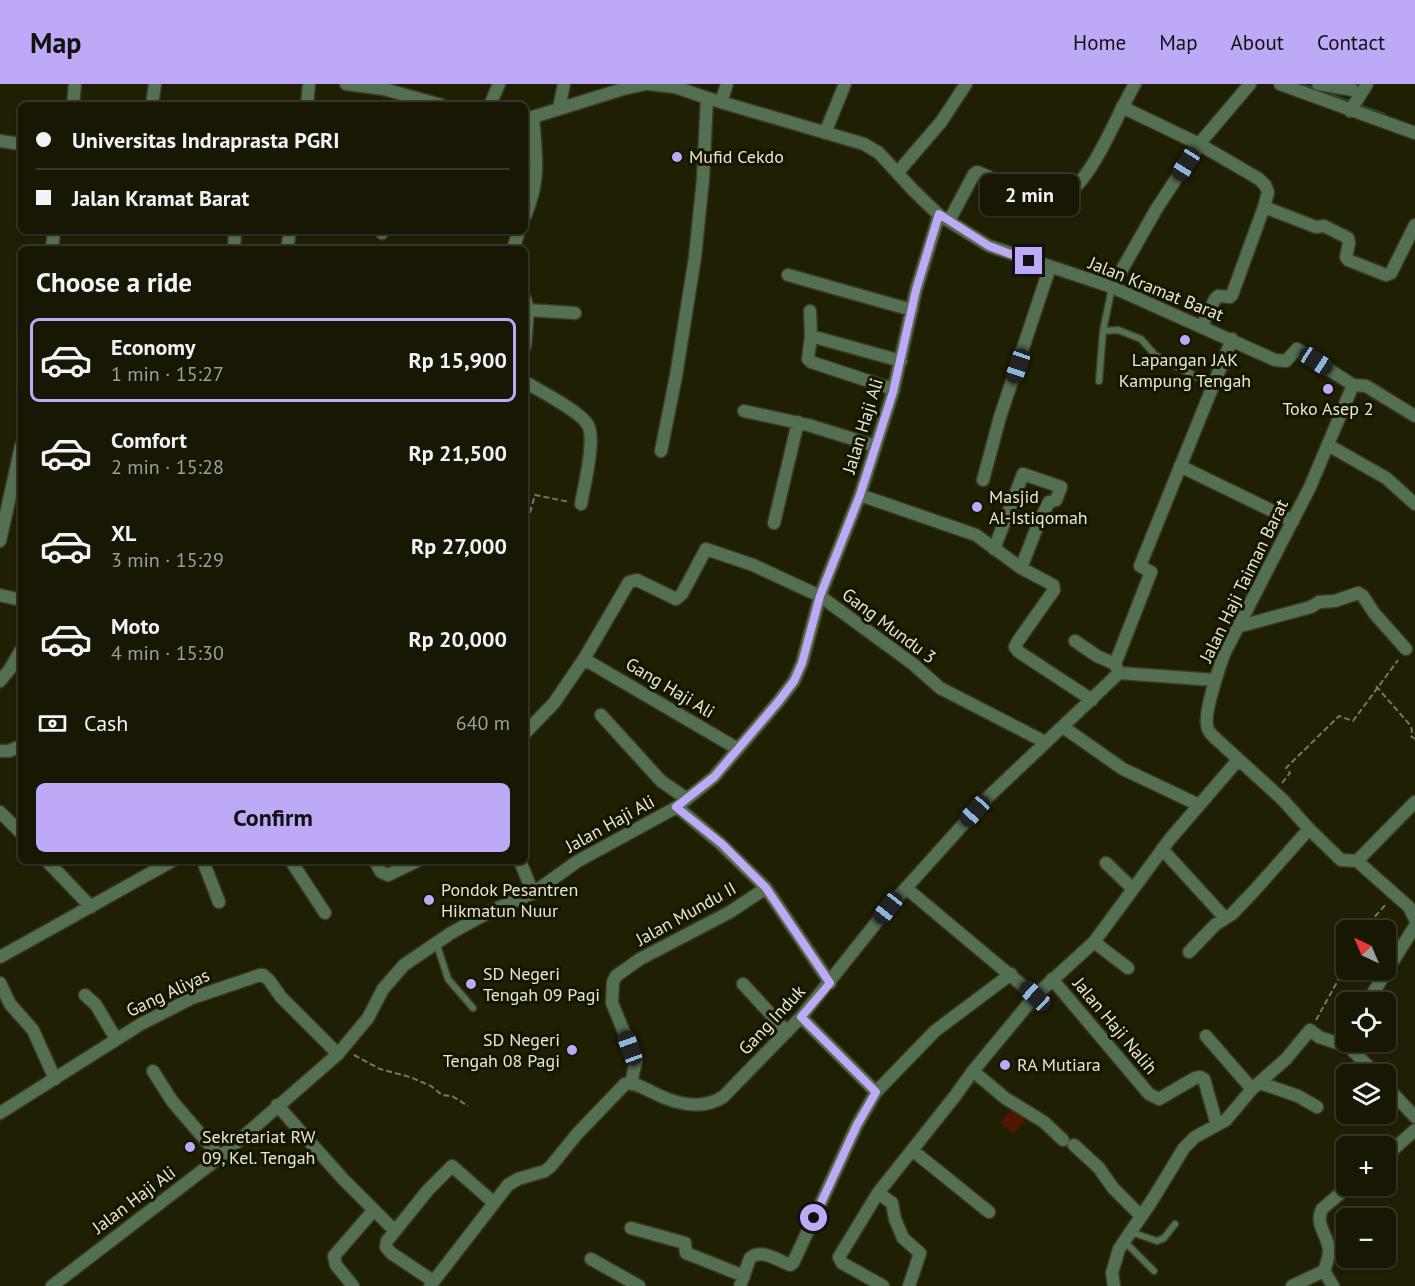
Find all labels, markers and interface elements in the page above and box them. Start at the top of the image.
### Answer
text: Map [30,24,81,61]
text: Home [1073,29,1126,56]
text: Map [1159,29,1198,56]
text: About [1231,29,1284,56]
text: Contact [1317,29,1385,56]
text: Universitas Indraprasta PGRI [72,126,340,154]
car [1169,144,1203,184]
place label: Mufid Cekdo [689,145,784,168]
marker: Mufid Cekdo [670,150,684,164]
callout: 2 min [980,174,1078,216]
text: 2 min [1005,182,1054,208]
text: Jalan Kramat Barat [72,184,249,212]
route end [1015,247,1042,274]
street label: Jalan Kramat Barat [1084,251,1227,326]
text: Choose a ride [36,265,192,299]
icon: car [39,333,93,387]
text: Economy [111,333,195,361]
marker: Lapangan JAK Kampung Tengah [1178,333,1192,347]
car [1296,344,1336,378]
text: Rp 15,900 [408,346,507,374]
car [1004,346,1032,386]
place label: Lapangan JAK Kampung Tengah [1119,348,1251,392]
text: 1 min · 15:27 [111,361,224,387]
street label: Jalan Haji Ali [837,375,888,477]
marker: Toko Asep 2 [1321,382,1335,396]
place label: Toko Asep 2 [1282,397,1374,420]
icon: car [39,426,93,480]
text: Comfort [111,426,187,454]
text: Rp 21,500 [408,439,507,467]
text: 2 min · 15:28 [111,454,224,480]
place label: Masjid Al-Istiqomah [989,485,1088,529]
street label: Jalan Haji Taiman Barat [1194,496,1293,667]
marker: Masjid Al-Istiqomah [970,500,984,514]
icon: car [39,519,93,573]
text: XL [111,519,136,547]
text: Rp 27,000 [411,532,507,560]
text: 3 min · 15:29 [111,547,224,573]
street label: Gang Mundu 3 [838,583,941,669]
icon: car [39,612,93,666]
text: Moto [111,612,160,640]
text: Rp 20,000 [408,625,507,653]
text: 4 min · 15:30 [111,640,224,666]
street label: Gang Haji Ali [622,652,719,723]
icon: cash [36,707,69,740]
text: Cash [84,709,128,737]
text: 640 m [456,710,510,736]
button: Confirm [36,783,510,852]
street label: Jalan Haji Ali [560,790,658,858]
car [956,792,994,830]
street label: Jalan Mundu II [631,876,740,951]
place label: Pondok Pesantren Hikmatun Nuur [441,878,578,922]
car [870,888,906,928]
marker: Pondok Pesantren Hikmatun Nuur [422,893,436,907]
north arrow [1336,920,1396,980]
map controls [1336,920,1396,1268]
place label: SD Negeri Tengah 09 Pagi [483,962,600,1006]
street label: Gang Aliyas [123,963,213,1022]
street label: Jalan Haji Nalih [1068,972,1163,1079]
marker: SD Negeri Tengah 09 Pagi [464,977,478,991]
car [1016,977,1054,1015]
street label: Gang Induk [733,980,810,1059]
button: locate [1336,992,1396,1052]
place label: SD Negeri Tengah 08 Pagi [443,1028,560,1072]
car [615,1028,645,1068]
marker: SD Negeri Tengah 08 Pagi [565,1043,579,1057]
place label: RA Mutiara [1017,1053,1101,1076]
marker: RA Mutiara [998,1058,1012,1072]
button: layers [1336,1064,1396,1124]
place label: Sekretariat RW 09, Kel. Tengah [202,1125,315,1169]
button: + [1336,1136,1396,1196]
marker: Sekretariat RW 09, Kel. Tengah [183,1140,197,1154]
street label: Jalan Haji Ali [87,1161,180,1239]
route start [800,1204,827,1231]
button: − [1336,1208,1396,1268]

